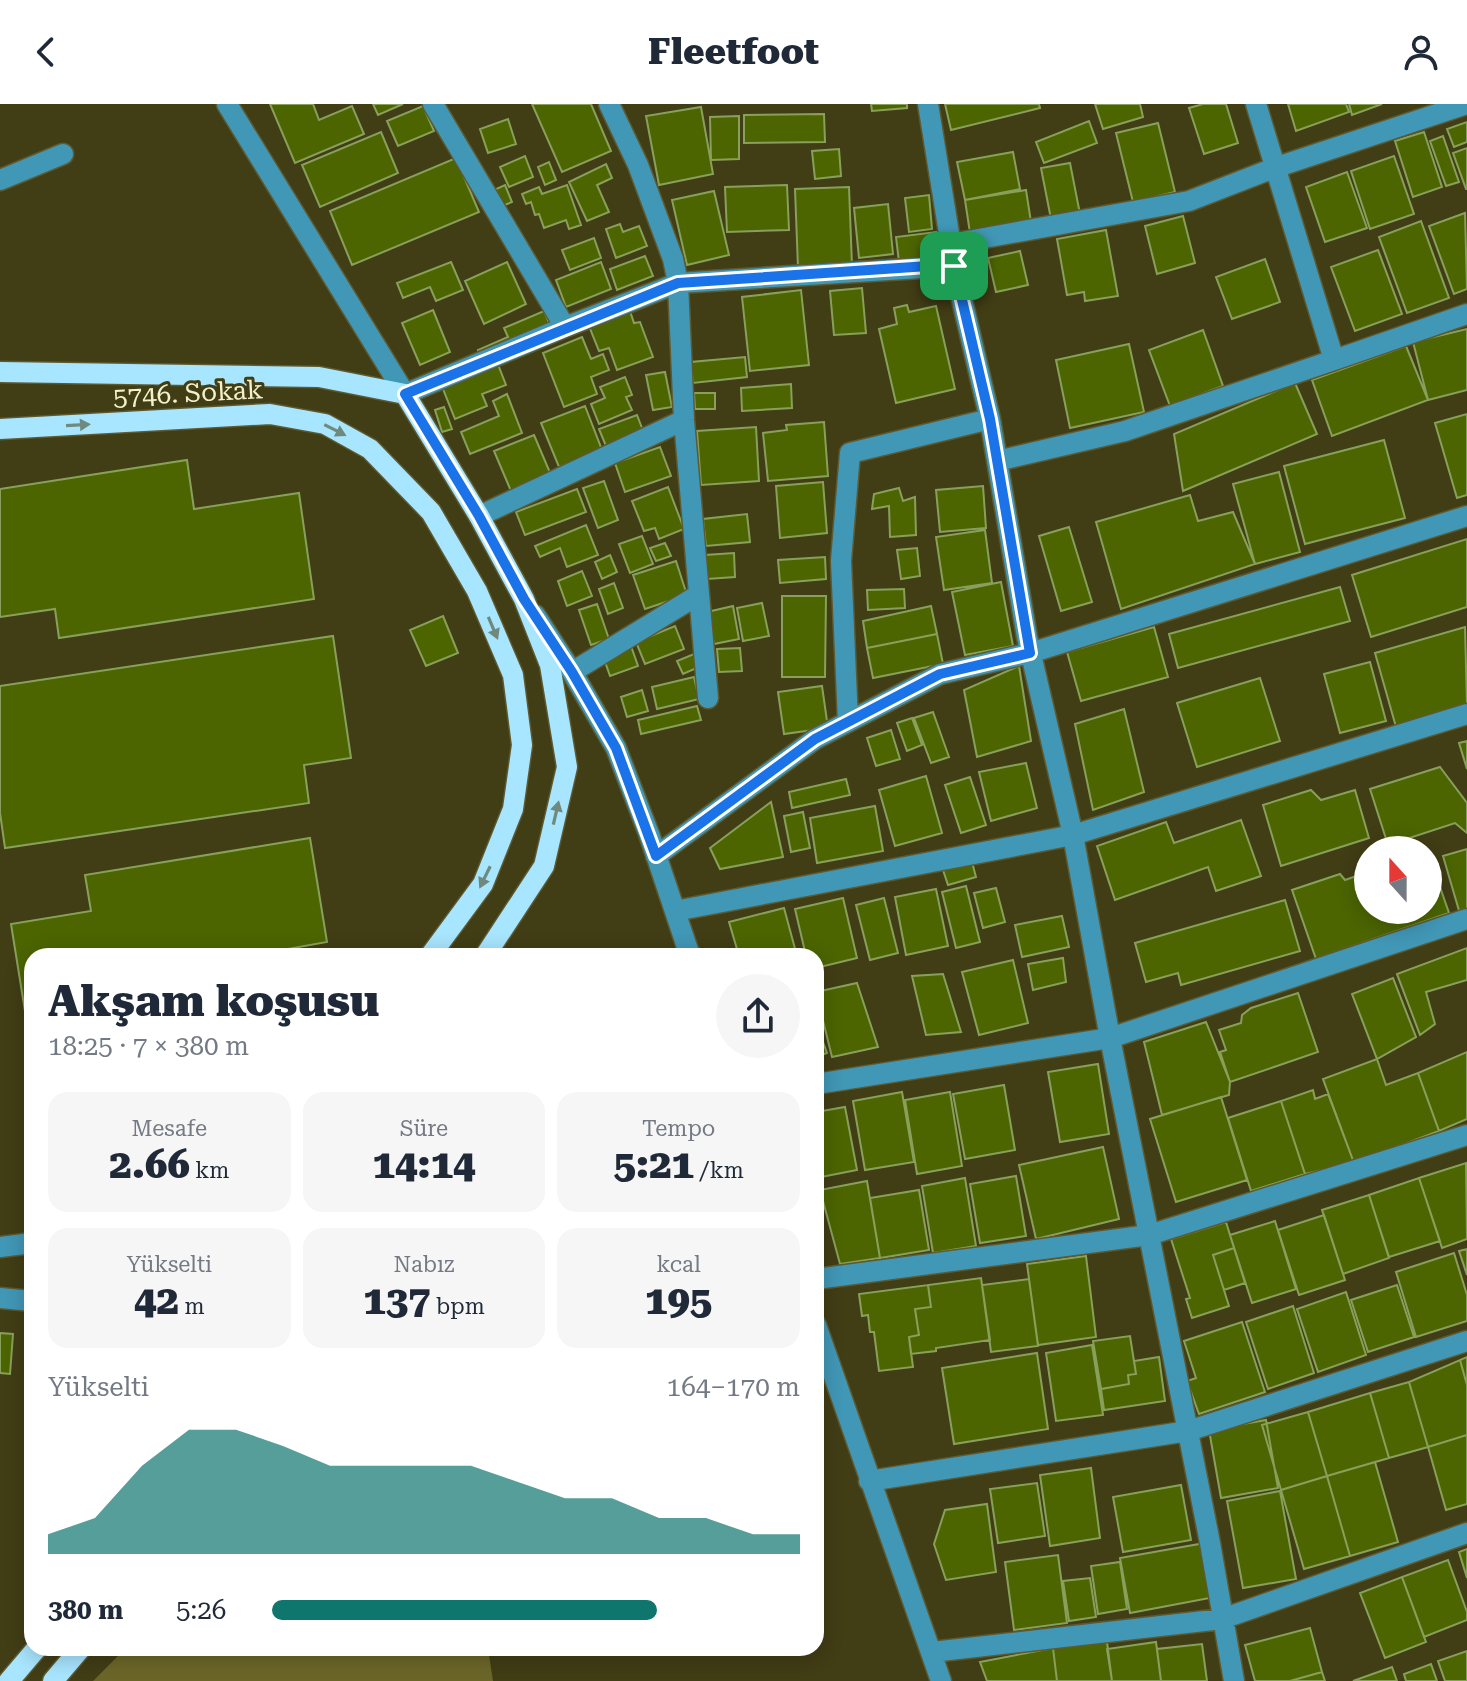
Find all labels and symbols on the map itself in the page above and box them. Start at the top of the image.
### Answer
pin [920,232,988,300]
street label: 5746. Sokak [112,374,264,412]
one-way arrow [66,418,91,431]
one-way arrow [324,422,346,436]
one-way arrow [487,616,500,640]
one-way arrow [550,801,563,826]
north arrow [1354,836,1442,924]
one-way arrow [478,866,492,889]

